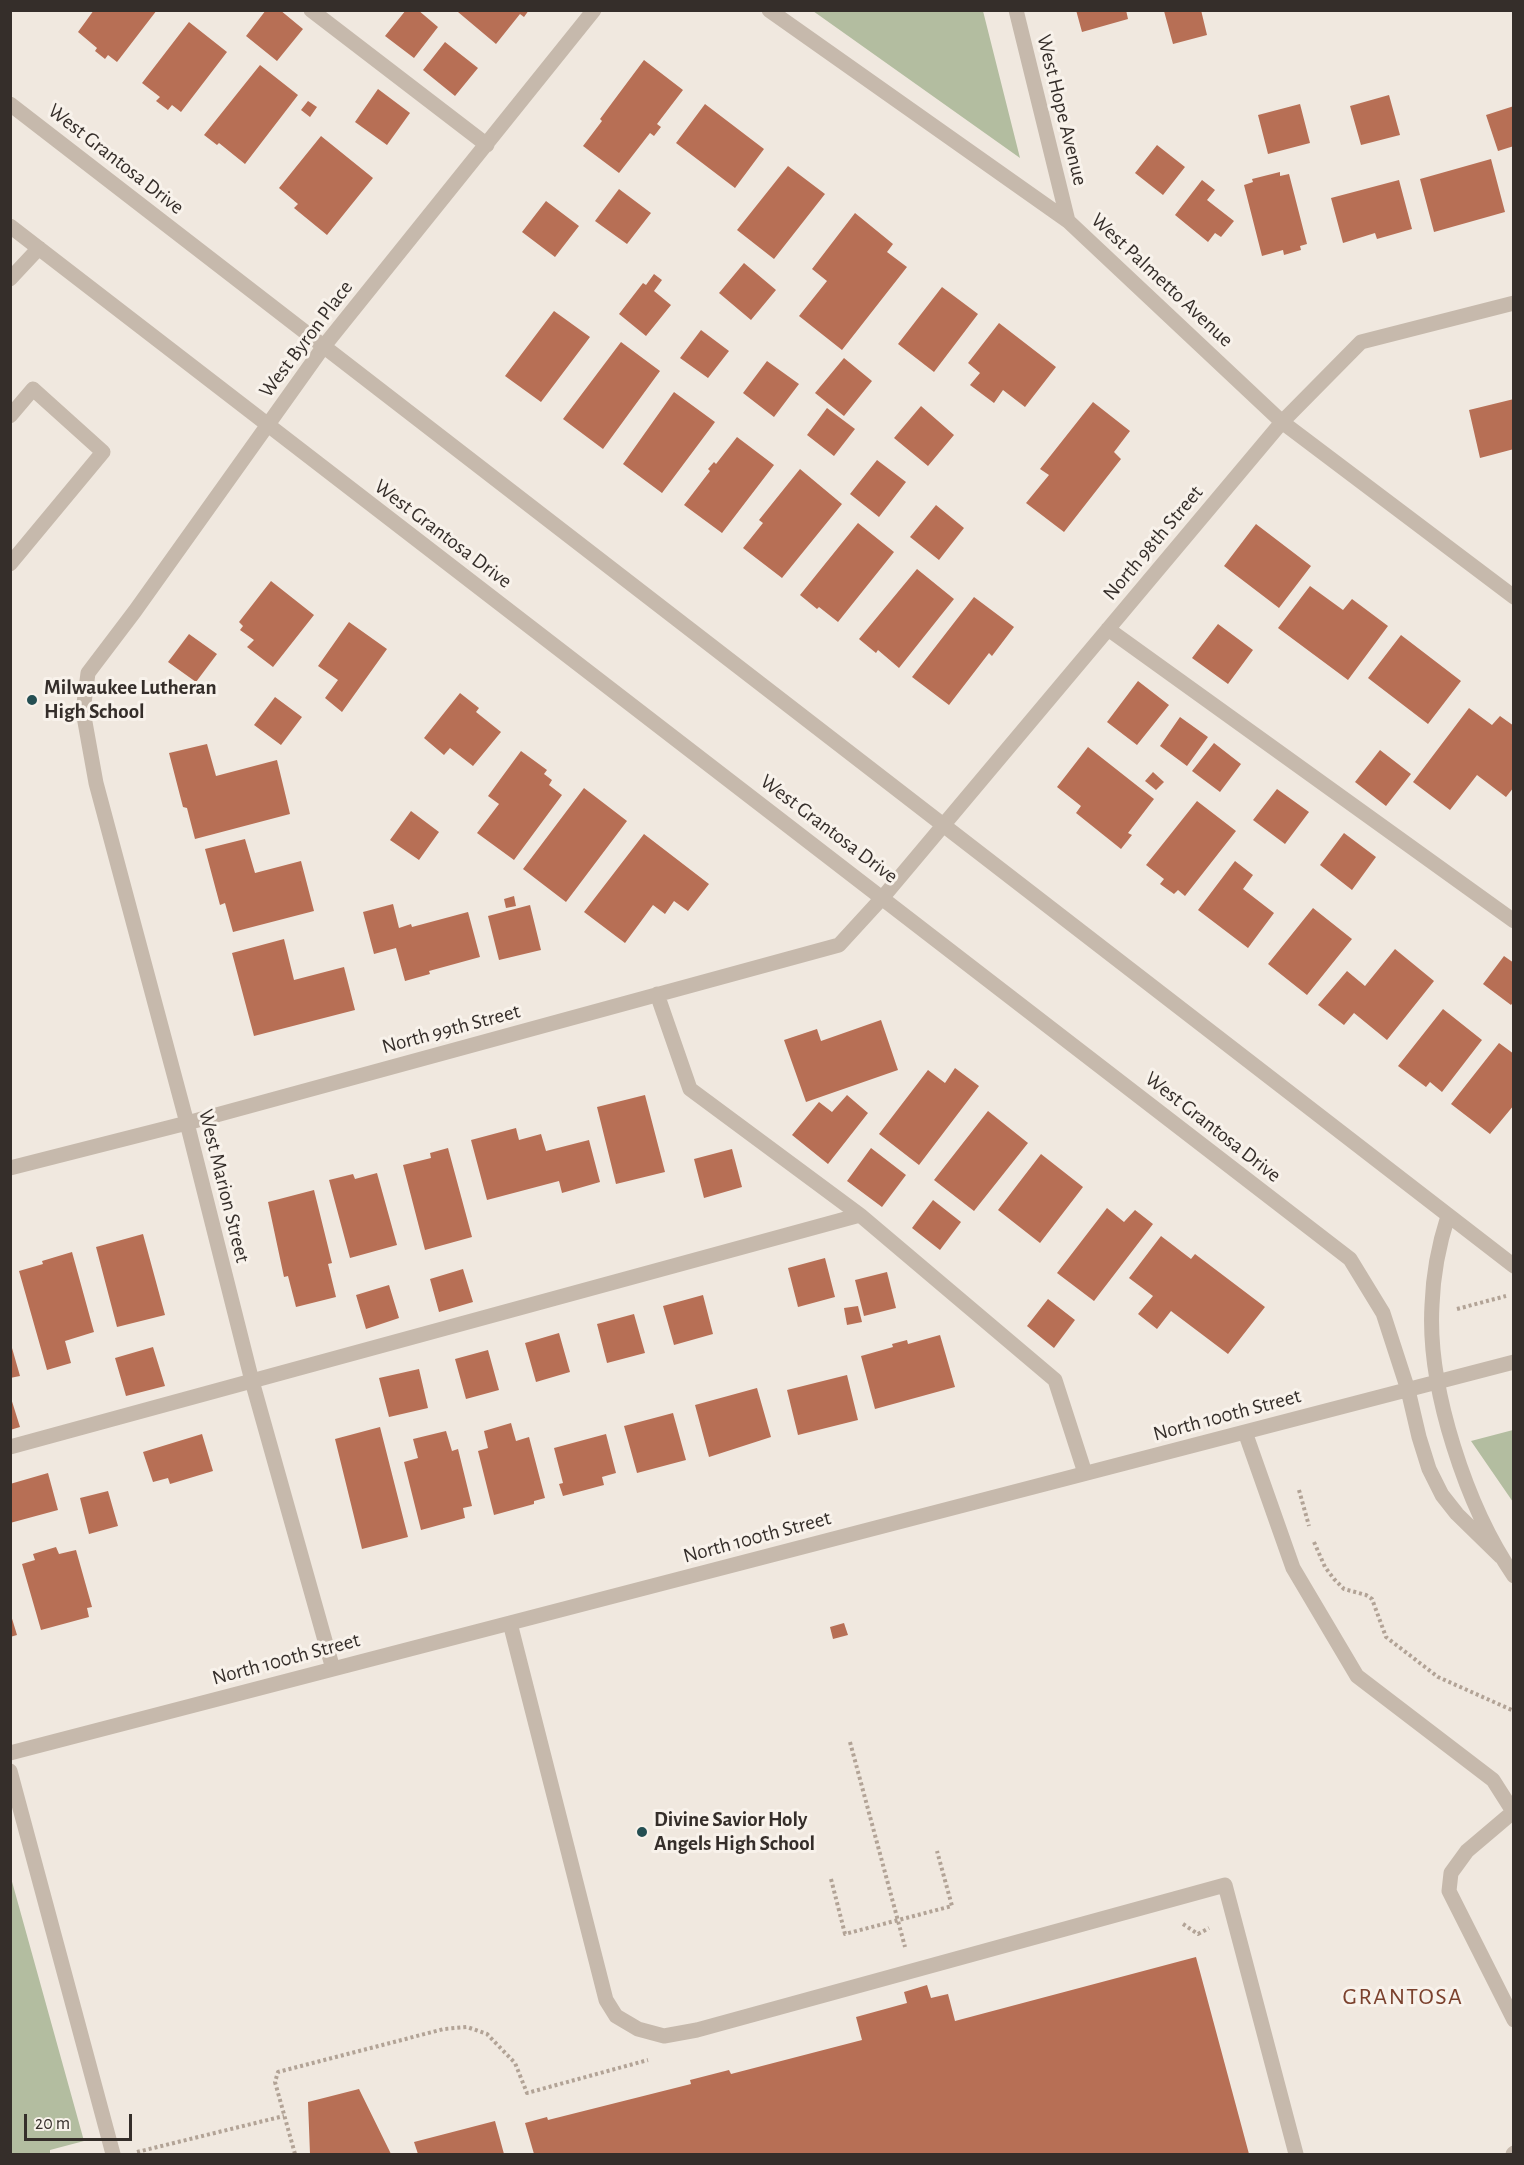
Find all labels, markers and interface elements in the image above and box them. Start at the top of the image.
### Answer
street label: West Hope Avenue [1031,32,1093,188]
street label: West Grantosa Drive [43,98,189,220]
street label: West Palmetto Avenue [1086,208,1238,352]
street label: West Byron Place [254,275,358,403]
street label: West Grantosa Drive [369,474,517,594]
street label: North 98th Street [1098,480,1208,606]
place label: Milwaukee Lutheran High School [44,675,217,725]
marker: Milwaukee Lutheran High School [25,693,39,707]
street label: West Grantosa Drive [755,769,903,889]
street label: North 99th Street [379,998,523,1060]
street label: West Grantosa Drive [1140,1066,1286,1188]
street label: West Marion Street [193,1107,255,1265]
street label: North 100th Street [1150,1383,1304,1447]
street label: North 100th Street [680,1505,834,1569]
street label: North 100th Street [209,1627,363,1691]
place label: Divine Savior Holy Angels High School [654,1807,815,1857]
marker: Divine Savior Holy Angels High School [635,1825,649,1839]
district label: GRANTOSA [1343,1983,1463,2011]
scale bar [27,2102,135,2140]
text: 20 m [35,2115,70,2133]

